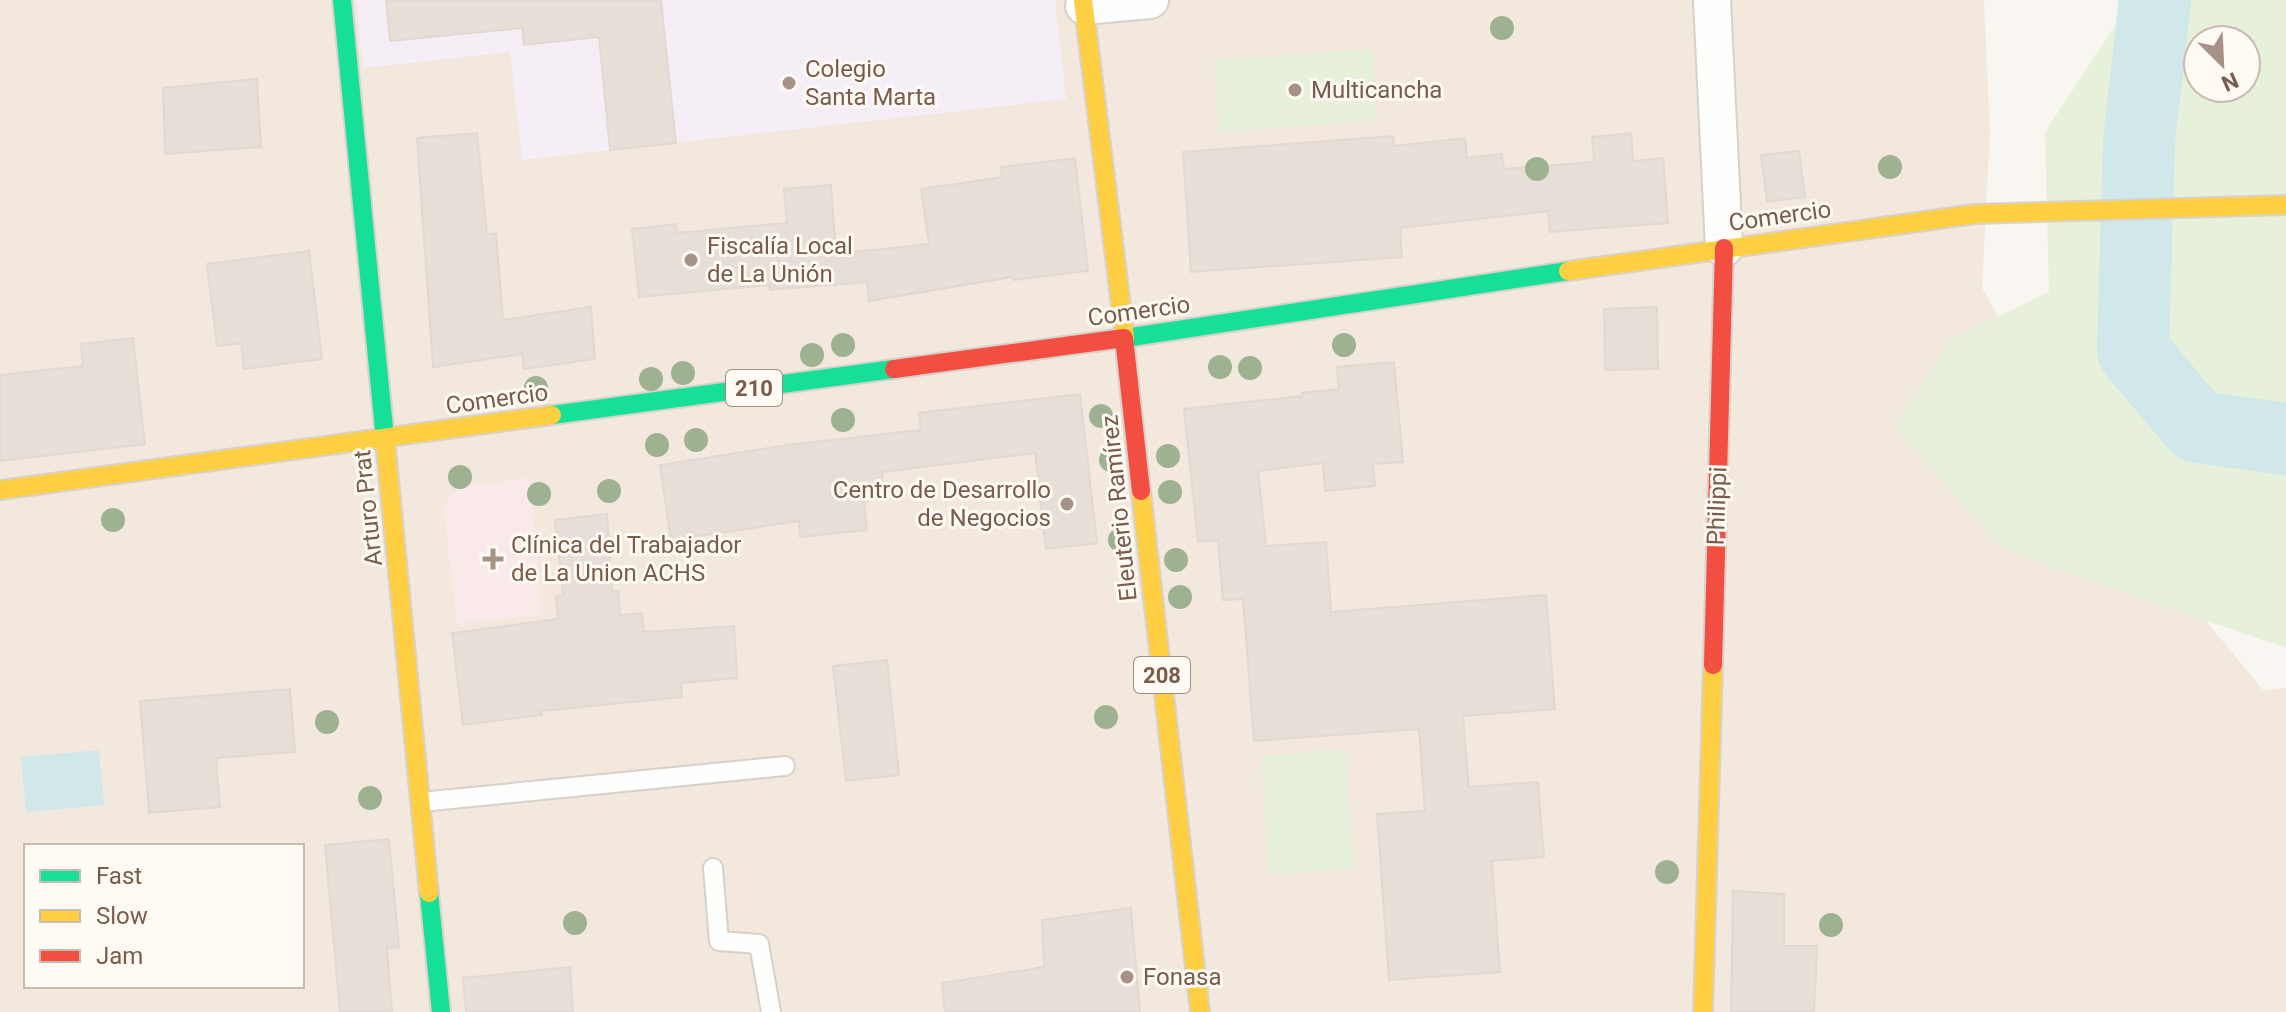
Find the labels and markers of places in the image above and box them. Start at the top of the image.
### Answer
place label: Colegio Santa Marta [805,55,936,111]
marker: Colegio Santa Marta [780,74,798,92]
place label: Multicancha [1311,76,1442,104]
marker: Multicancha [1286,81,1304,99]
place label: Fiscalía Local de La Unión [707,232,853,288]
marker: Fiscalía Local de La Unión [682,251,700,269]
place label: Centro de Desarrollo de Negocios [833,476,1051,532]
marker: Centro de Desarrollo de Negocios [1058,495,1076,513]
place label: Clínica del Trabajador de La Union ACHS [511,531,741,587]
marker: Clínica del Trabajador de La Union ACHS [482,548,504,570]
place label: Fonasa [1143,963,1221,991]
marker: Fonasa [1118,968,1136,986]

